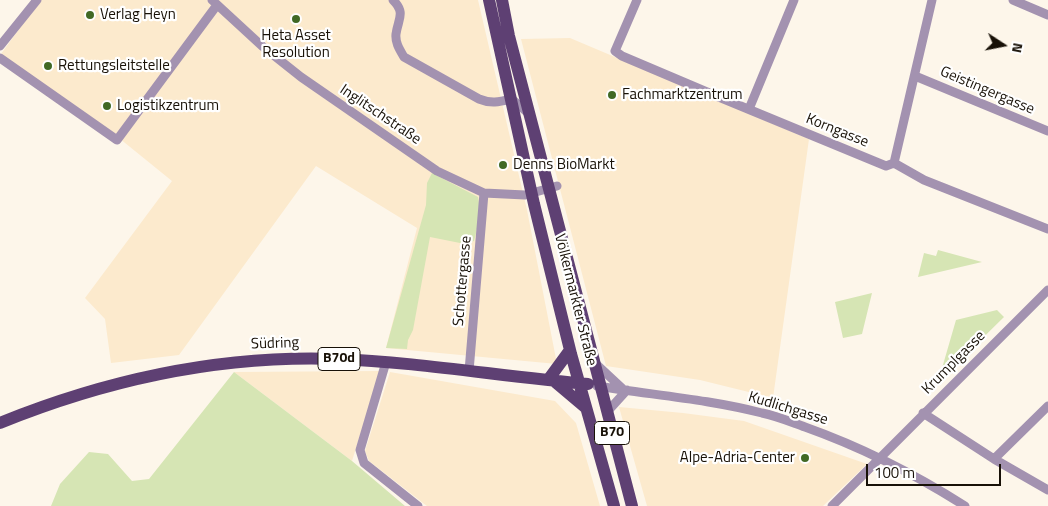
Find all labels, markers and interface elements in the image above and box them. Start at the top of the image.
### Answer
place label: Verlag Heyn [100,6,176,24]
marker: Verlag Heyn [84,9,96,21]
marker: Heta Asset Resolution [290,13,302,25]
north arrow [978,20,1028,70]
place label: Heta Asset Resolution [261,27,331,62]
text: N [1007,41,1029,55]
place label: Rettungsleitstelle [58,57,170,75]
marker: Rettungsleitstelle [42,60,54,72]
street label: Geistingergasse [937,63,1037,119]
street label: Inglitschstraße [336,81,424,149]
place label: Fachmarktzentrum [622,86,743,104]
marker: Fachmarktzentrum [606,89,618,101]
place label: Logistikzentrum [117,97,219,115]
marker: Logistikzentrum [101,100,113,112]
street label: Korngasse [803,110,871,152]
place label: Denns BioMarkt [513,156,615,174]
marker: Denns BioMarkt [497,159,509,171]
street label: Völkermarkter Straße [550,232,600,368]
street label: Schottergasse [450,235,476,327]
street label: Krumplgasse [919,328,989,398]
street label: Südring [251,334,299,354]
road number: B70d [318,348,360,370]
street label: Kudlichgasse [746,388,830,430]
road number: B70 [594,422,630,444]
place label: Alpe-Adria-Center [680,449,795,467]
marker: Alpe-Adria-Center [799,452,811,464]
scale bar [868,454,1003,486]
text: 100 m [874,461,915,484]

